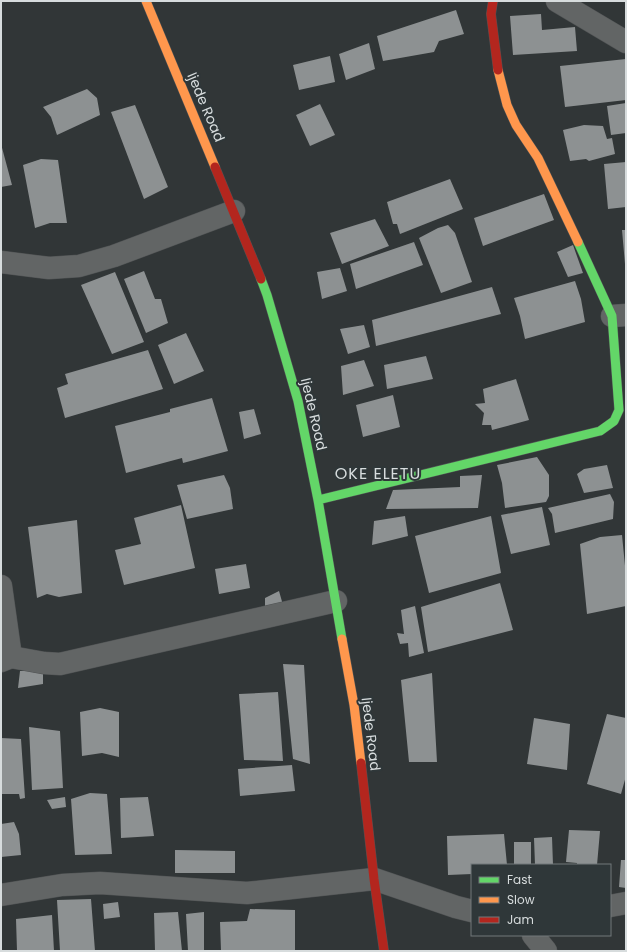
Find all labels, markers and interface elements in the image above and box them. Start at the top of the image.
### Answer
street label: Ijede Road [182,69,230,145]
street label: Ijede Road [296,376,332,452]
district label: OKE ELETU [335,462,421,485]
street label: Ijede Road [357,696,385,772]
legend [471,864,611,936]
text: Fast [507,871,532,888]
text: Slow [507,891,535,908]
text: Jam [507,911,534,928]

